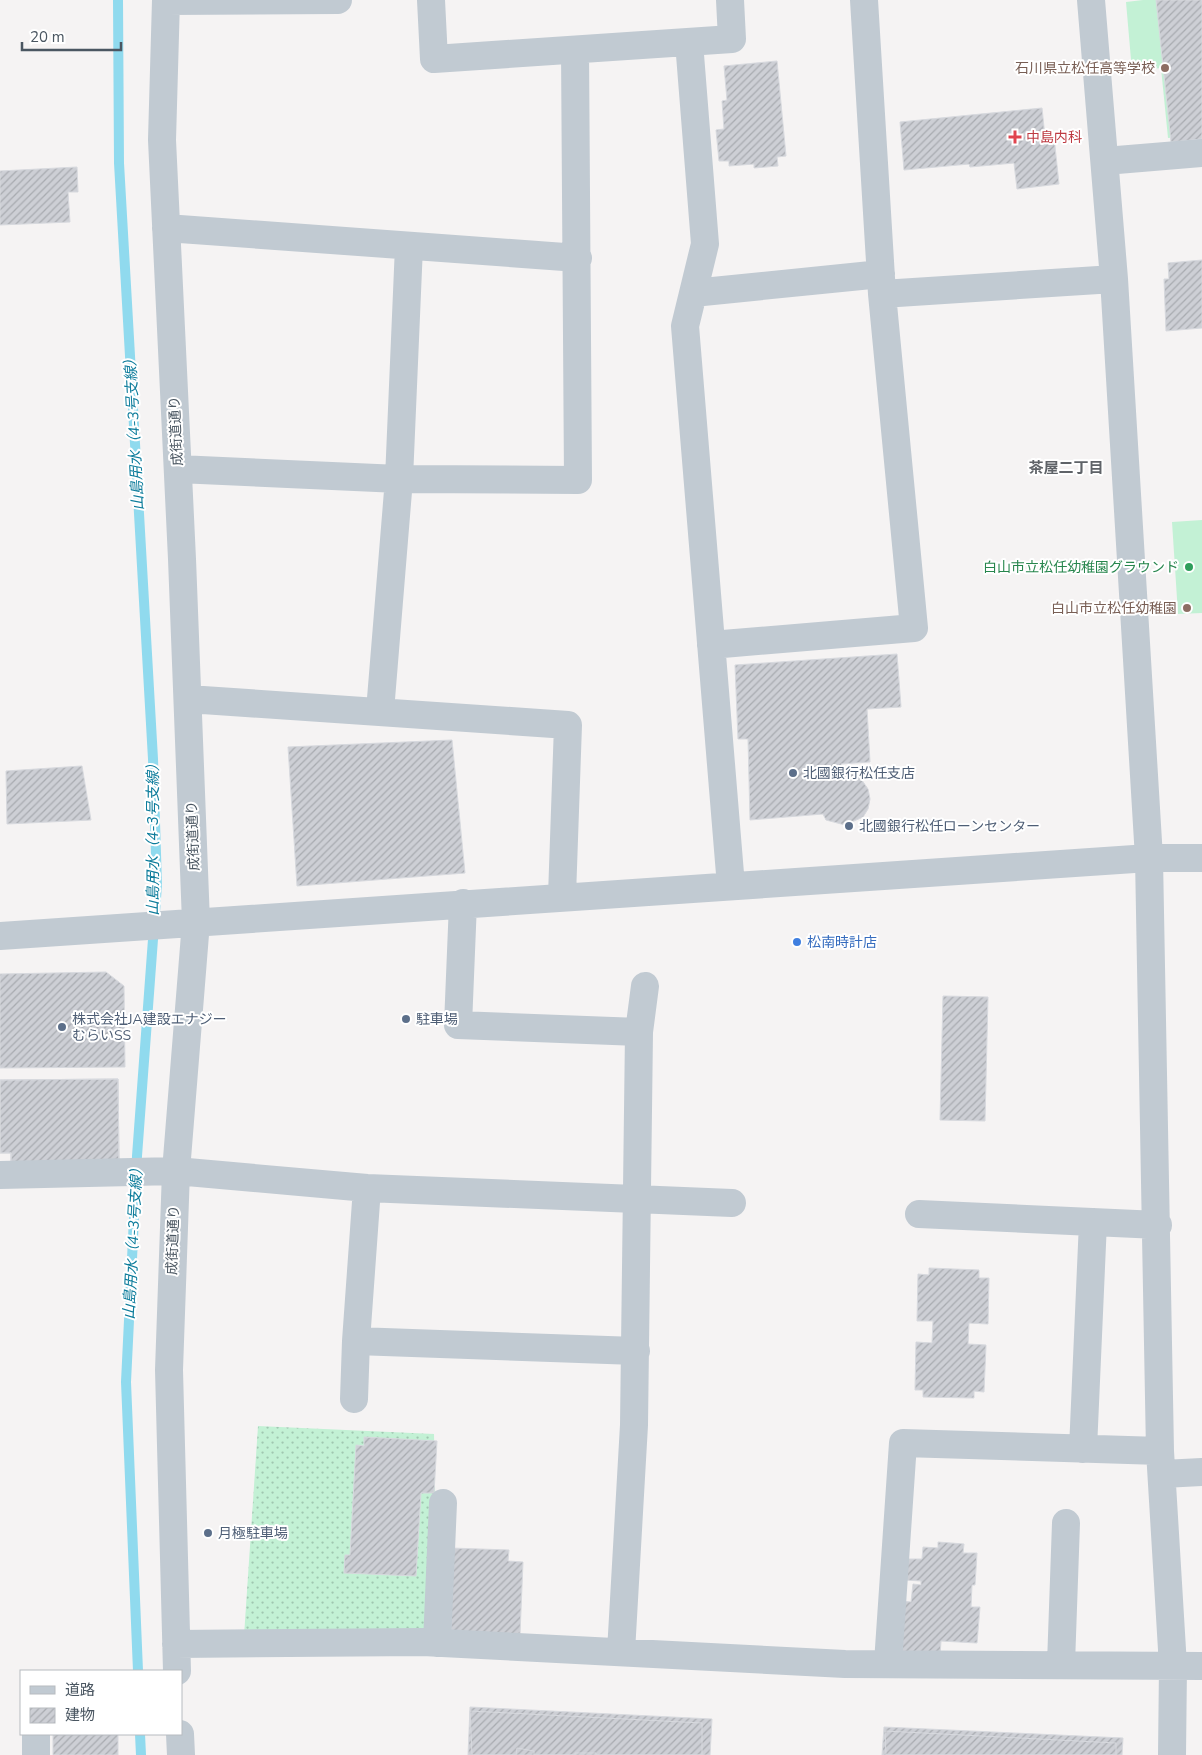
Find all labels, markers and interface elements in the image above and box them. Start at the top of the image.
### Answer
scale bar [22,20,121,52]
text: 20 m [30,27,65,47]
place label: 石川県立松任高等学校 [1015,59,1155,78]
marker: 石川県立松任高等学校 [1159,62,1171,74]
place label: 中島内科 [1026,128,1082,147]
marker: 中島内科 [1008,130,1022,144]
water label: 山島用水（4-3号支線） [120,351,148,511]
street label: 成街道通り [165,396,187,466]
district label: 茶屋二丁目 [1028,458,1104,478]
place label: 白山市立松任幼稚園グラウンド [983,558,1179,577]
marker: 白山市立松任幼稚園グラウンド [1183,561,1195,573]
place label: 白山市立松任幼稚園 [1051,599,1177,618]
marker: 白山市立松任幼稚園 [1181,602,1193,614]
water label: 山島用水（4-3号支線） [143,756,163,916]
place label: 北國銀行松任支店 [803,764,915,783]
marker: 北國銀行松任支店 [787,767,799,779]
street label: 成街道通り [182,801,204,871]
place label: 北國銀行松任ローンセンター [859,817,1040,836]
marker: 北國銀行松任ローンセンター [843,820,855,832]
place label: 松南時計店 [807,933,877,952]
marker: 松南時計店 [791,936,803,948]
place label: 株式会社JA建設エナジー むらいSS [72,1010,227,1045]
place label: 駐車場 [416,1010,458,1029]
marker: 駐車場 [400,1013,412,1025]
marker: 株式会社JA建設エナジー むらいSS [56,1021,68,1033]
water label: 山島用水（4-3号支線） [119,1160,147,1320]
street label: 成街道通り [162,1205,184,1275]
place label: 月極駐車場 [218,1524,288,1543]
marker: 月極駐車場 [202,1527,214,1539]
legend [20,1670,182,1735]
text: 道路 [65,1680,95,1700]
text: 建物 [65,1705,95,1725]

